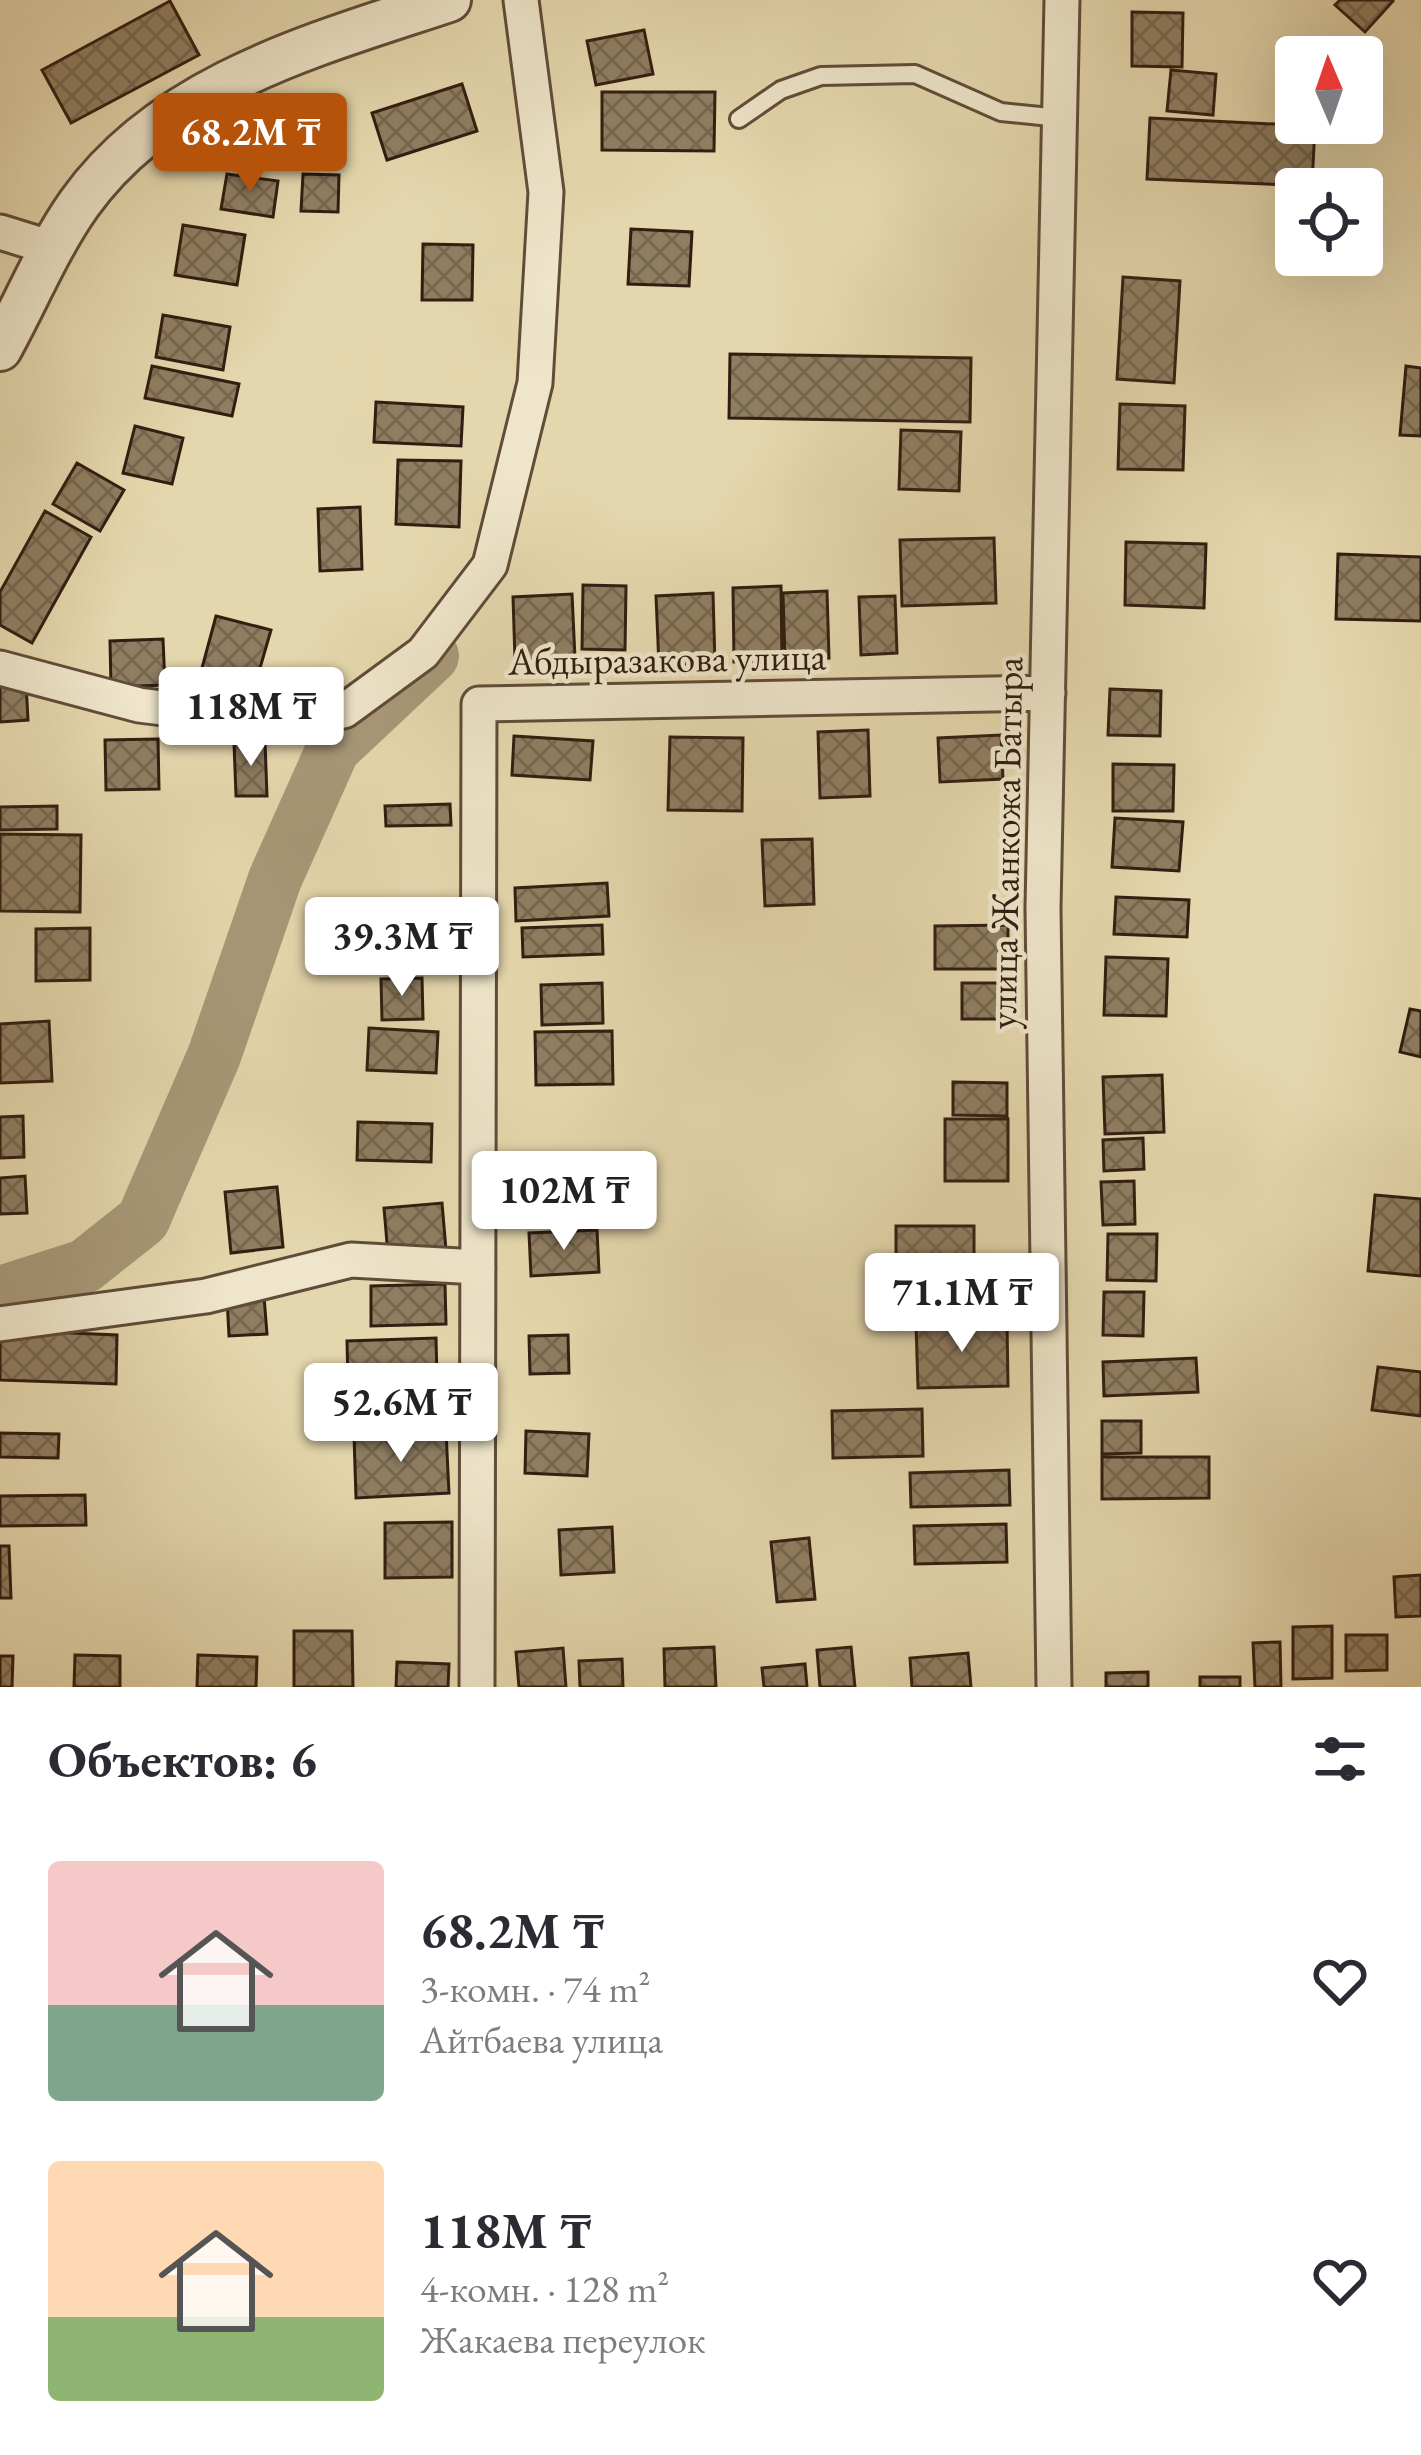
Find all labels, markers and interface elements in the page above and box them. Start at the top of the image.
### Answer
north arrow [1275,36,1383,144]
map controls [1275,36,1383,276]
pin: 68.2M ₸ [139,93,361,195]
text: 68.2M ₸ [180,106,320,157]
button: locate [1275,168,1383,276]
street label: Абдыразакова улица [506,630,827,687]
street label: улица Жанкожа Батыра [977,656,1034,1030]
pin: 118M ₸ [153,667,349,769]
text: 118M ₸ [186,680,316,731]
pin: 39.3M ₸ [291,897,513,999]
text: 39.3M ₸ [332,910,472,961]
pin: 102M ₸ [466,1151,662,1253]
text: 102M ₸ [499,1164,629,1215]
pin: 71.1M ₸ [851,1253,1073,1355]
text: 71.1M ₸ [892,1266,1032,1317]
pin: 52.6M ₸ [290,1363,512,1465]
text: 52.6M ₸ [331,1376,471,1427]
text: Объектов: 6 [48,1726,317,1792]
icon: filters [1307,1726,1373,1792]
text: 68.2M ₸ [420,1897,603,1963]
icon: home [144,1909,288,2053]
icon: heart [1307,1948,1373,2014]
text: 3-комн. · 74 m² [420,1963,651,2014]
text: Айтбаева улица [420,2014,663,2065]
text: 118M ₸ [420,2197,591,2263]
icon: home [144,2209,288,2353]
icon: heart [1307,2248,1373,2314]
text: 4-комн. · 128 m² [420,2263,669,2314]
text: Жакаева переулок [420,2314,706,2365]

